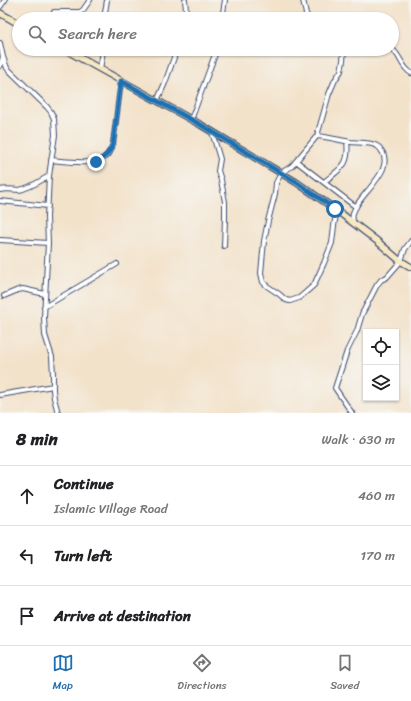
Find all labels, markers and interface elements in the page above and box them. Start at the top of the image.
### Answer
search box [12,12,399,56]
text: Search here [58,21,137,47]
icon: search [26,23,48,45]
route end [87,153,105,171]
route start [326,200,344,218]
map controls [363,329,399,401]
button: locate [363,329,399,365]
button: layers [363,365,399,401]
text: 8 min [16,424,58,454]
text: Walk · 630 m [321,428,395,451]
text: Continue [54,471,114,497]
text: 460 m [358,484,395,507]
icon: ahead [16,485,38,507]
text: Islamic Village Road [54,497,168,520]
text: Turn left [54,543,112,569]
text: 170 m [360,544,395,567]
icon: left [16,545,38,567]
text: Arrive at destination [54,603,191,629]
icon: arrive [16,605,38,627]
tab: Map [52,652,74,695]
tab: Directions [177,652,227,695]
tab: Saved [330,652,359,695]

